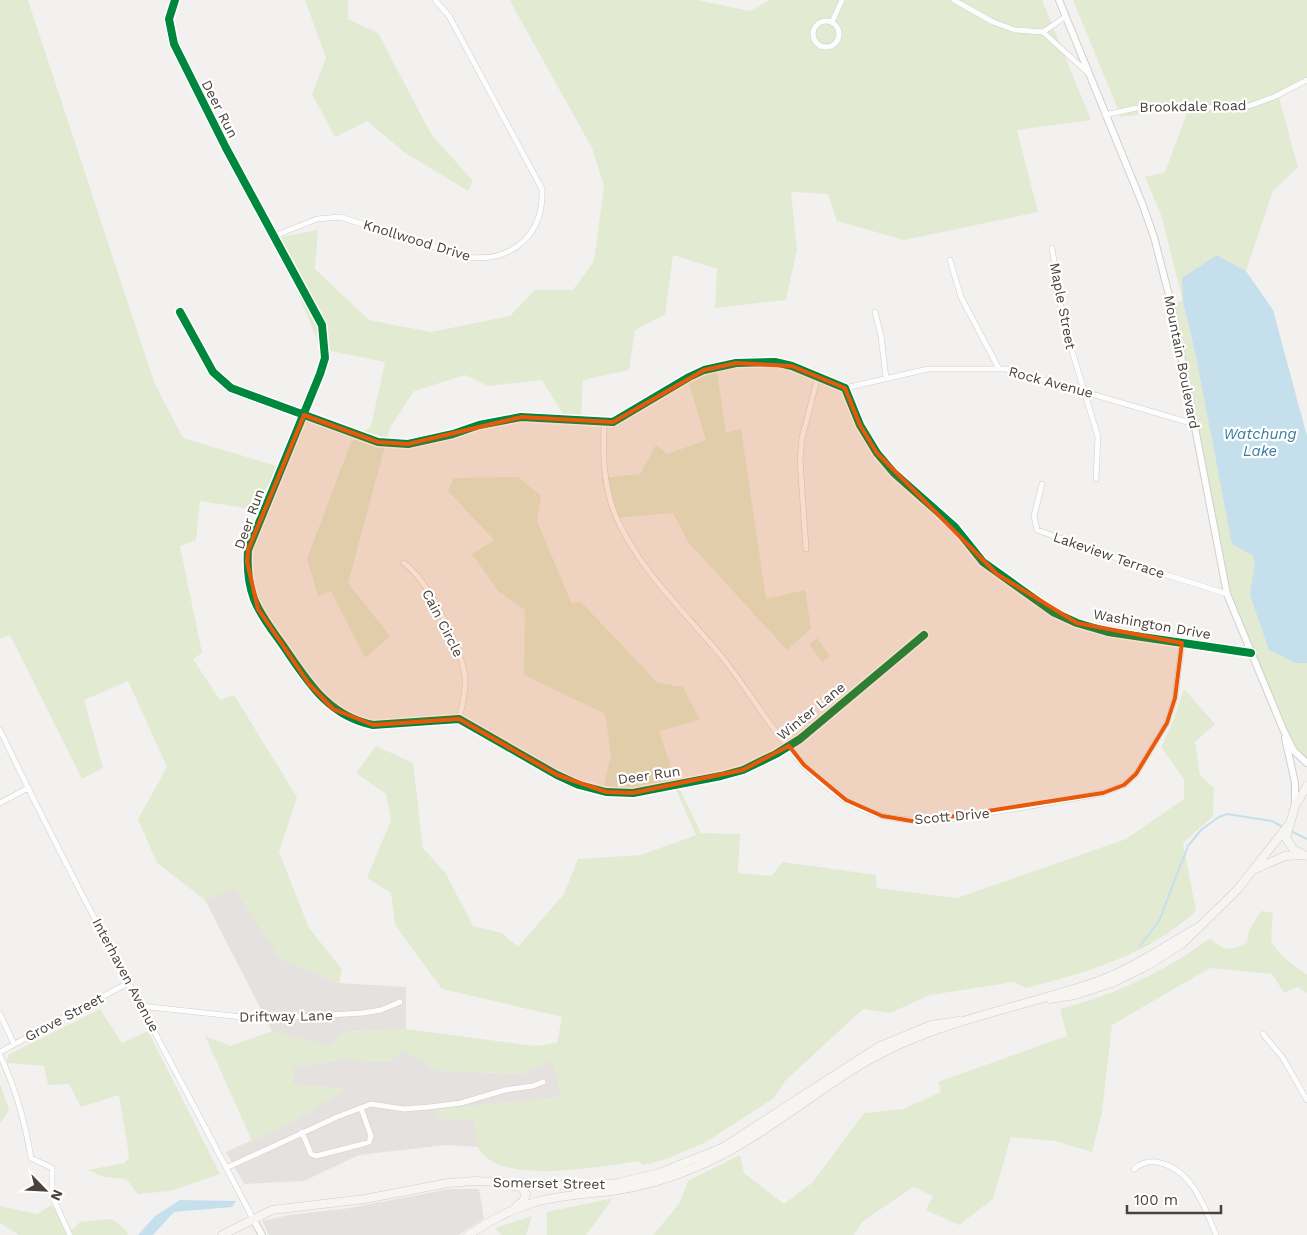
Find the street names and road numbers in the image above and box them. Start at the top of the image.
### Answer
street label: Deer Run [199,77,241,141]
street label: Brookdale Road [1139,97,1247,115]
street label: Knollwood Drive [361,216,473,264]
street label: Maple Street [1047,261,1079,351]
street label: Mountain Boulevard [1161,294,1203,430]
street label: Rock Avenue [1007,363,1095,401]
street label: Deer Run [231,487,267,551]
street label: Lakeview Terrace [1051,528,1167,582]
street label: Cain Circle [419,587,467,659]
street label: Washington Drive [1092,606,1212,642]
street label: Winter Lane [774,679,848,743]
street label: Deer Run [617,763,681,787]
street label: Scott Drive [914,805,990,827]
street label: Interhaven Avenue [89,915,163,1035]
street label: Grove Street [22,990,106,1044]
street label: Driftway Lane [239,1007,333,1025]
street label: Somerset Street [493,1174,605,1192]

